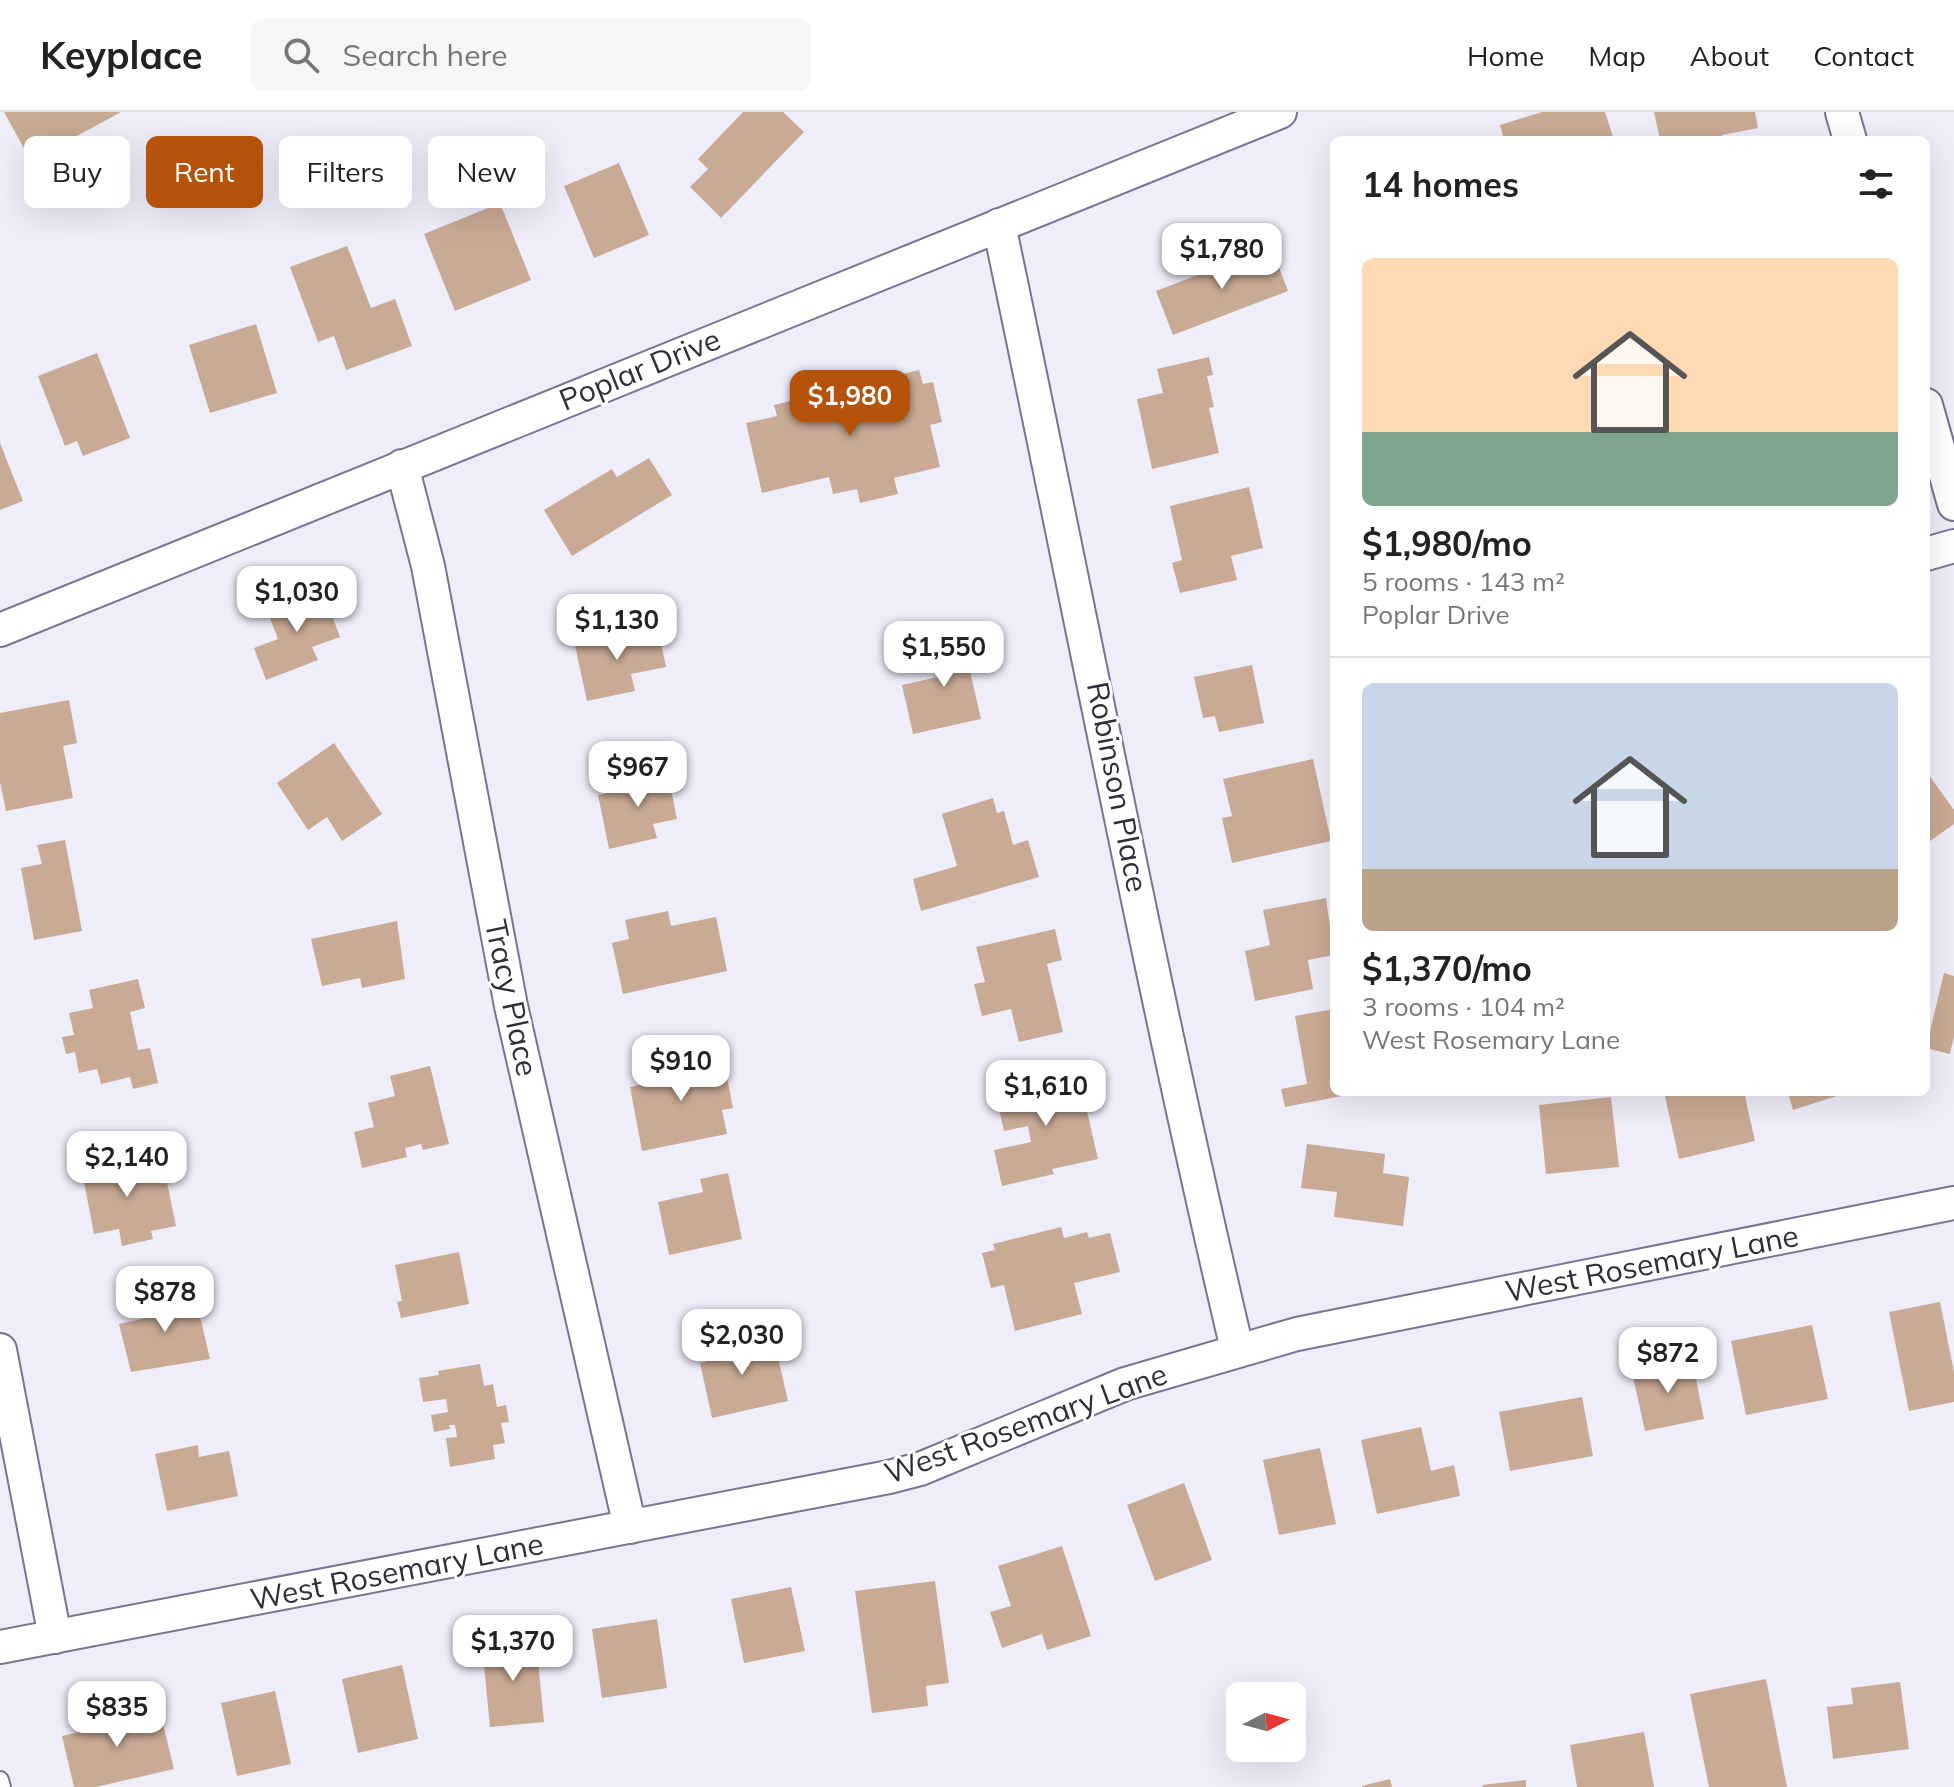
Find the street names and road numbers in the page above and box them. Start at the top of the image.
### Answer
street label: Poplar Drive [554,320,726,419]
street label: Robinson Place [1079,679,1157,895]
street label: Tracy Place [477,916,547,1079]
street label: West Rosemary Lane [1502,1216,1802,1310]
street label: West Rosemary Lane [879,1354,1172,1492]
street label: West Rosemary Lane [247,1524,547,1618]

